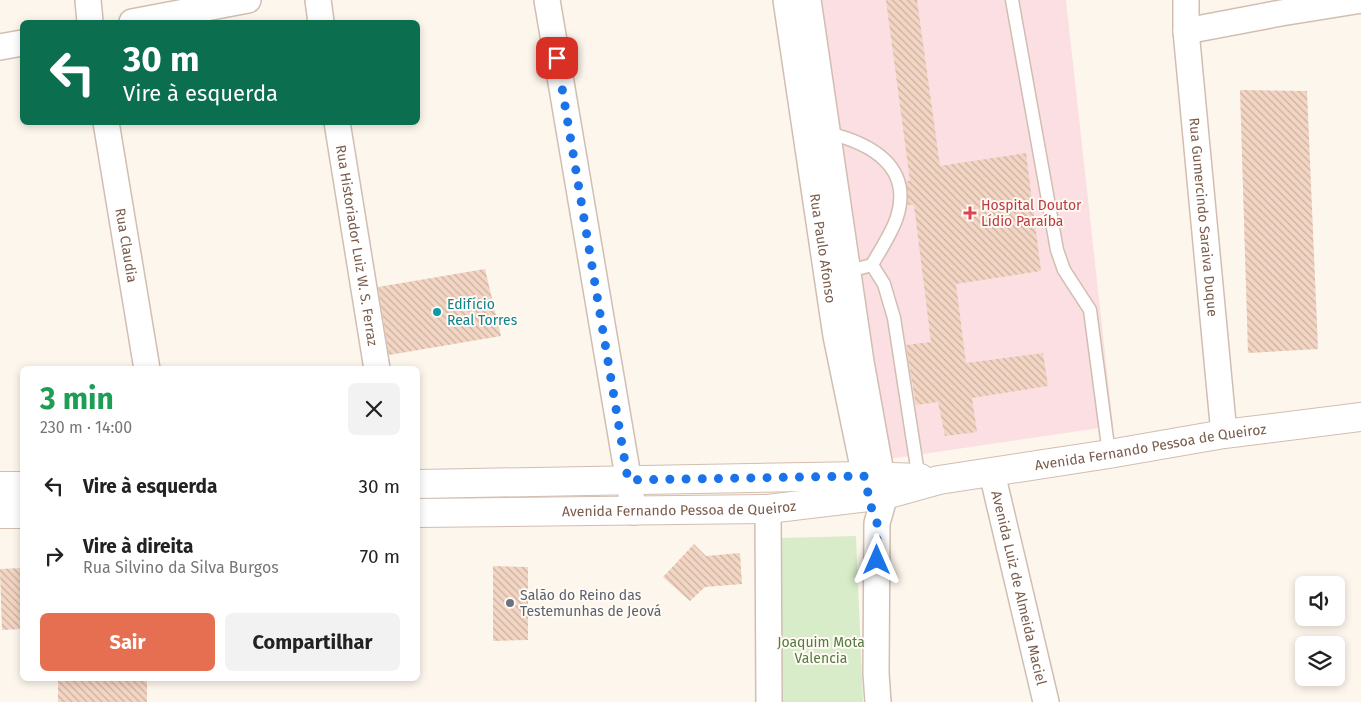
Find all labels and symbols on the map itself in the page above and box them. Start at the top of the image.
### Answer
pin [536,37,578,79]
street label: Rua Gumercindo Saraiva Duque [1185,117,1221,318]
street label: Rua Historiador Luiz W. S. Ferraz [332,144,381,347]
street label: Rua Paulo Afonso [806,192,839,304]
place label: Hospital Doutor Lídio Paraíba [981,197,1082,230]
marker: Hospital Doutor Lídio Paraíba [963,206,977,220]
street label: Rua Claudia [111,207,141,284]
place label: Edifício Real Torres [447,296,518,329]
marker: Edifício Real Torres [431,306,443,318]
street label: Avenida Fernando Pessoa de Queiroz [1034,421,1267,474]
street label: Avenida Luiz de Almeida Maciel [987,489,1050,687]
street label: Avenida Fernando Pessoa de Queiroz [562,498,797,520]
position arrow [850,533,902,585]
place label: Salão do Reino das Testemunhas de Jeová [520,587,661,620]
marker: Salão do Reino das Testemunhas de Jeová [504,597,516,609]
park label: Joaquim Mota Valencia [777,634,865,667]

